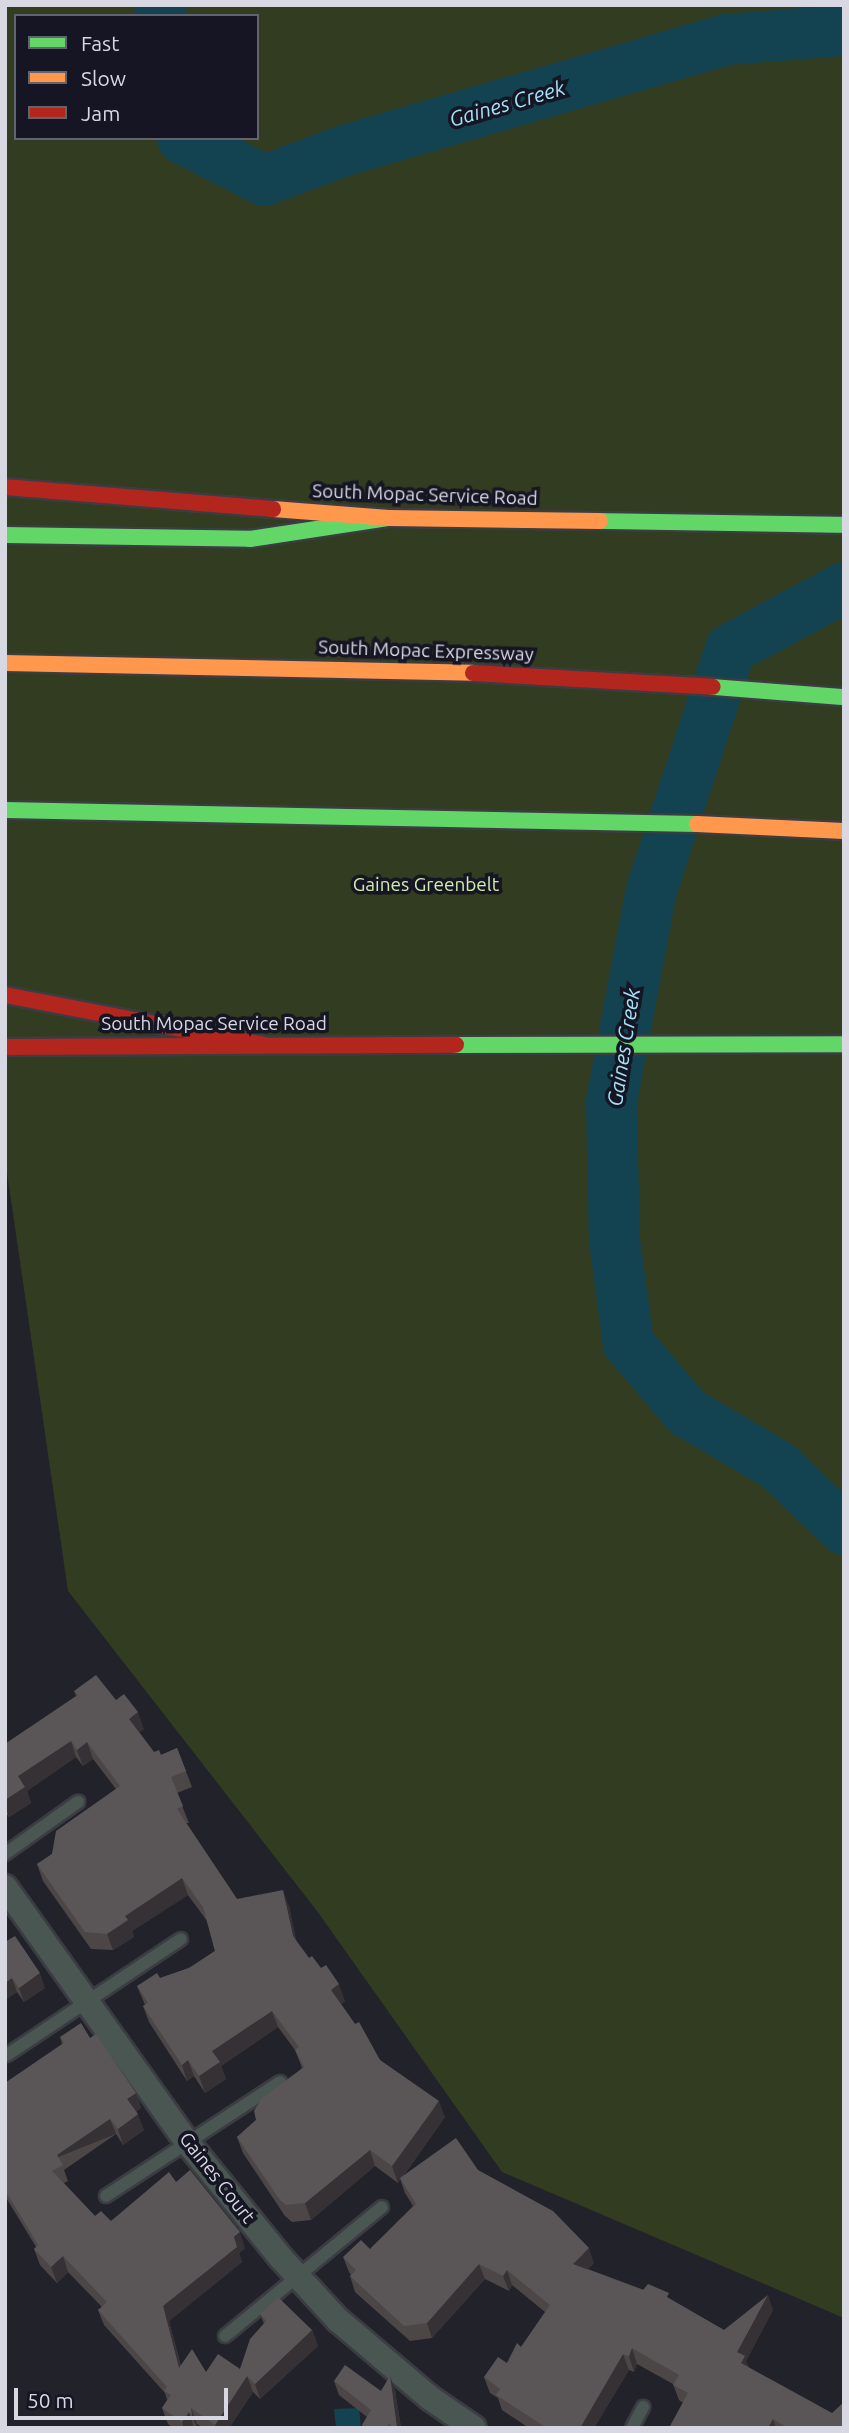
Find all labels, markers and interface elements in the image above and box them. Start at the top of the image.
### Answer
legend [14,14,259,140]
text: Fast [81,31,119,55]
text: Slow [81,66,126,90]
water label: Gaines Creek [446,74,568,132]
text: Jam [81,101,120,125]
street label: South Mopac Service Road [312,480,538,510]
street label: South Mopac Expressway [318,636,534,666]
park label: Gaines Greenbelt [353,874,499,896]
water label: Gaines Creek [601,986,645,1108]
street label: South Mopac Service Road [101,1013,327,1035]
street label: Gaines Court [174,2128,260,2228]
scale bar [18,2374,231,2418]
text: 50 m [27,2388,74,2412]

